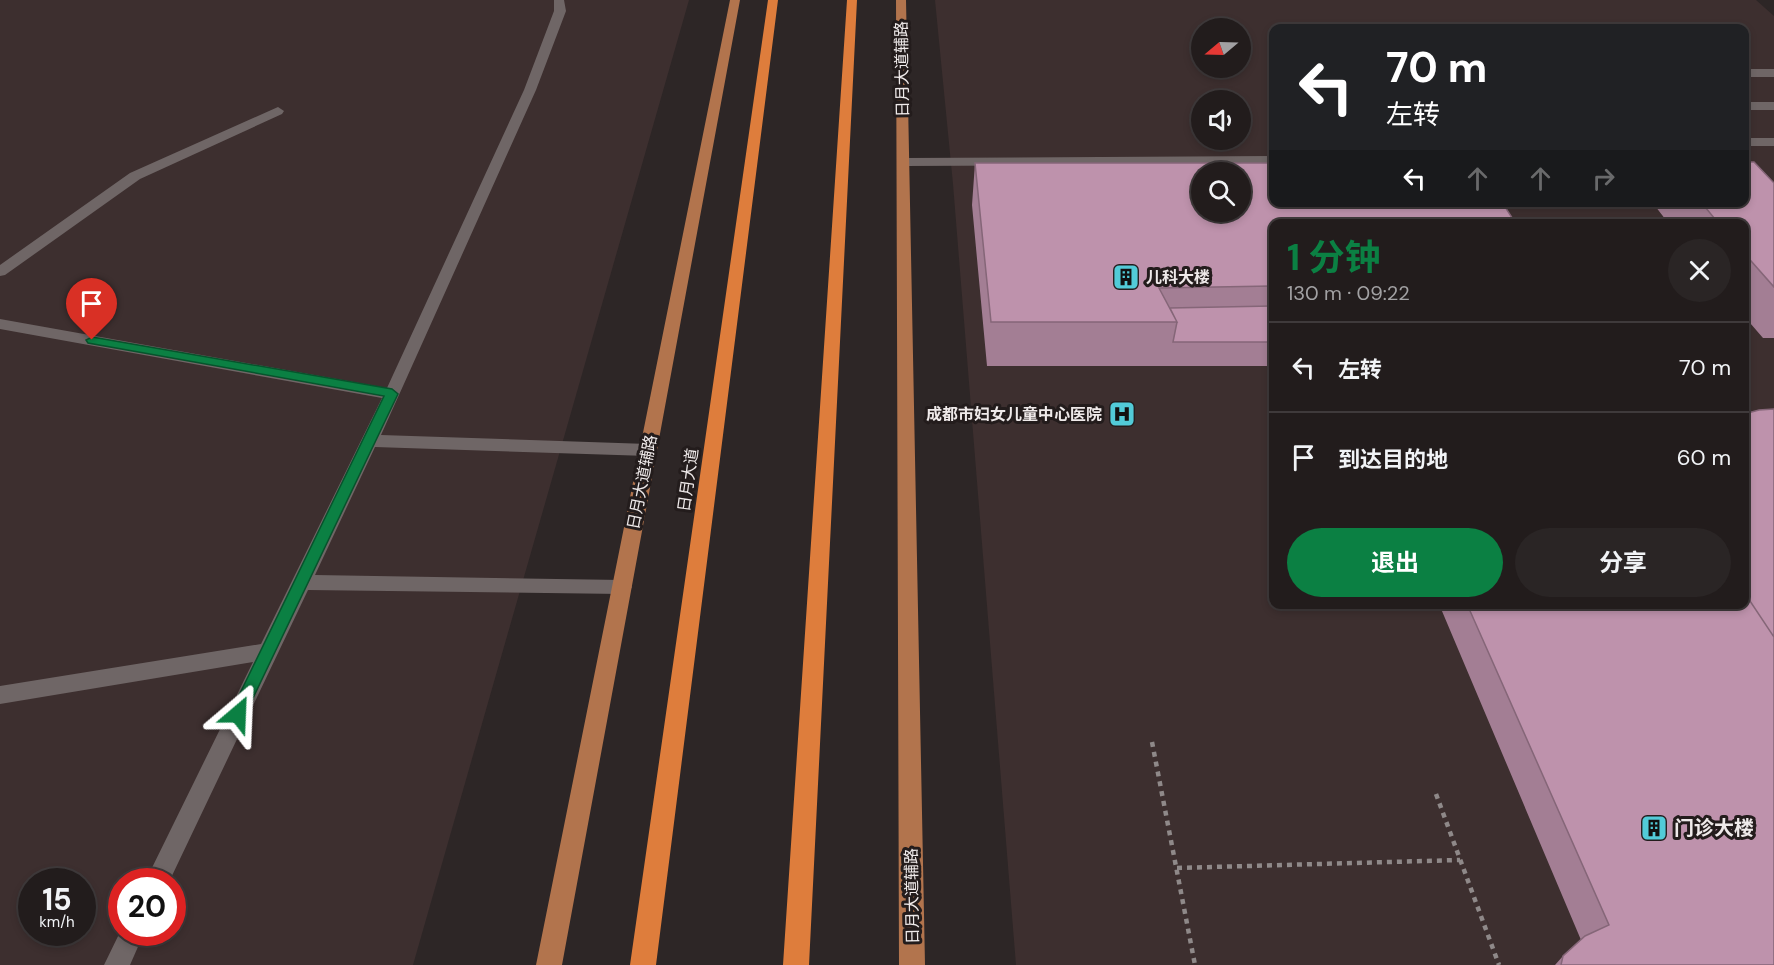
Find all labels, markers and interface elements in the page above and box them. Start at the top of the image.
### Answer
north arrow [1191,18,1251,78]
map controls [1191,18,1251,222]
street label: 日月大道辅路 [891,21,913,117]
text: 70 m [1386,40,1487,95]
icon: left [1287,48,1365,126]
button: sound [1191,90,1251,150]
text: 左转 [1386,97,1440,132]
button: search [1191,162,1251,222]
icon: left [1398,162,1431,195]
icon: ahead [1461,162,1494,195]
icon: ahead [1524,162,1557,195]
icon: right [1587,162,1620,195]
text: 1 分钟 [1287,234,1381,281]
button: close [1668,239,1731,302]
building icon: 儿科大楼 [1111,262,1141,292]
place label: 儿科大楼 [1146,267,1210,288]
pin [66,278,117,340]
text: 130 m · 09:22 [1287,280,1410,306]
icon: arrive [75,287,108,320]
icon: left [1287,351,1320,384]
text: 70 m [1679,353,1731,382]
text: 左转 [1338,355,1382,384]
hospital icon: 成都市妇女儿童中心医院 [1107,399,1137,429]
place label: 成都市妇女儿童中心医院 [926,404,1102,425]
street label: 日月大道辅路 [623,433,661,531]
icon: arrive [1287,441,1320,474]
text: 60 m [1677,443,1731,472]
text: 到达目的地 [1338,445,1448,474]
street label: 日月大道 [673,447,703,513]
button: 退出 [1287,528,1503,597]
button: 分享 [1515,528,1731,597]
position arrow [206,682,270,746]
building icon: 门诊大楼 [1639,813,1669,843]
place label: 门诊大楼 [1674,815,1754,841]
street label: 日月大道辅路 [901,848,923,944]
speed limit sign: 20 [108,868,186,946]
text: 15 [42,880,72,919]
text: km/h [39,912,75,932]

